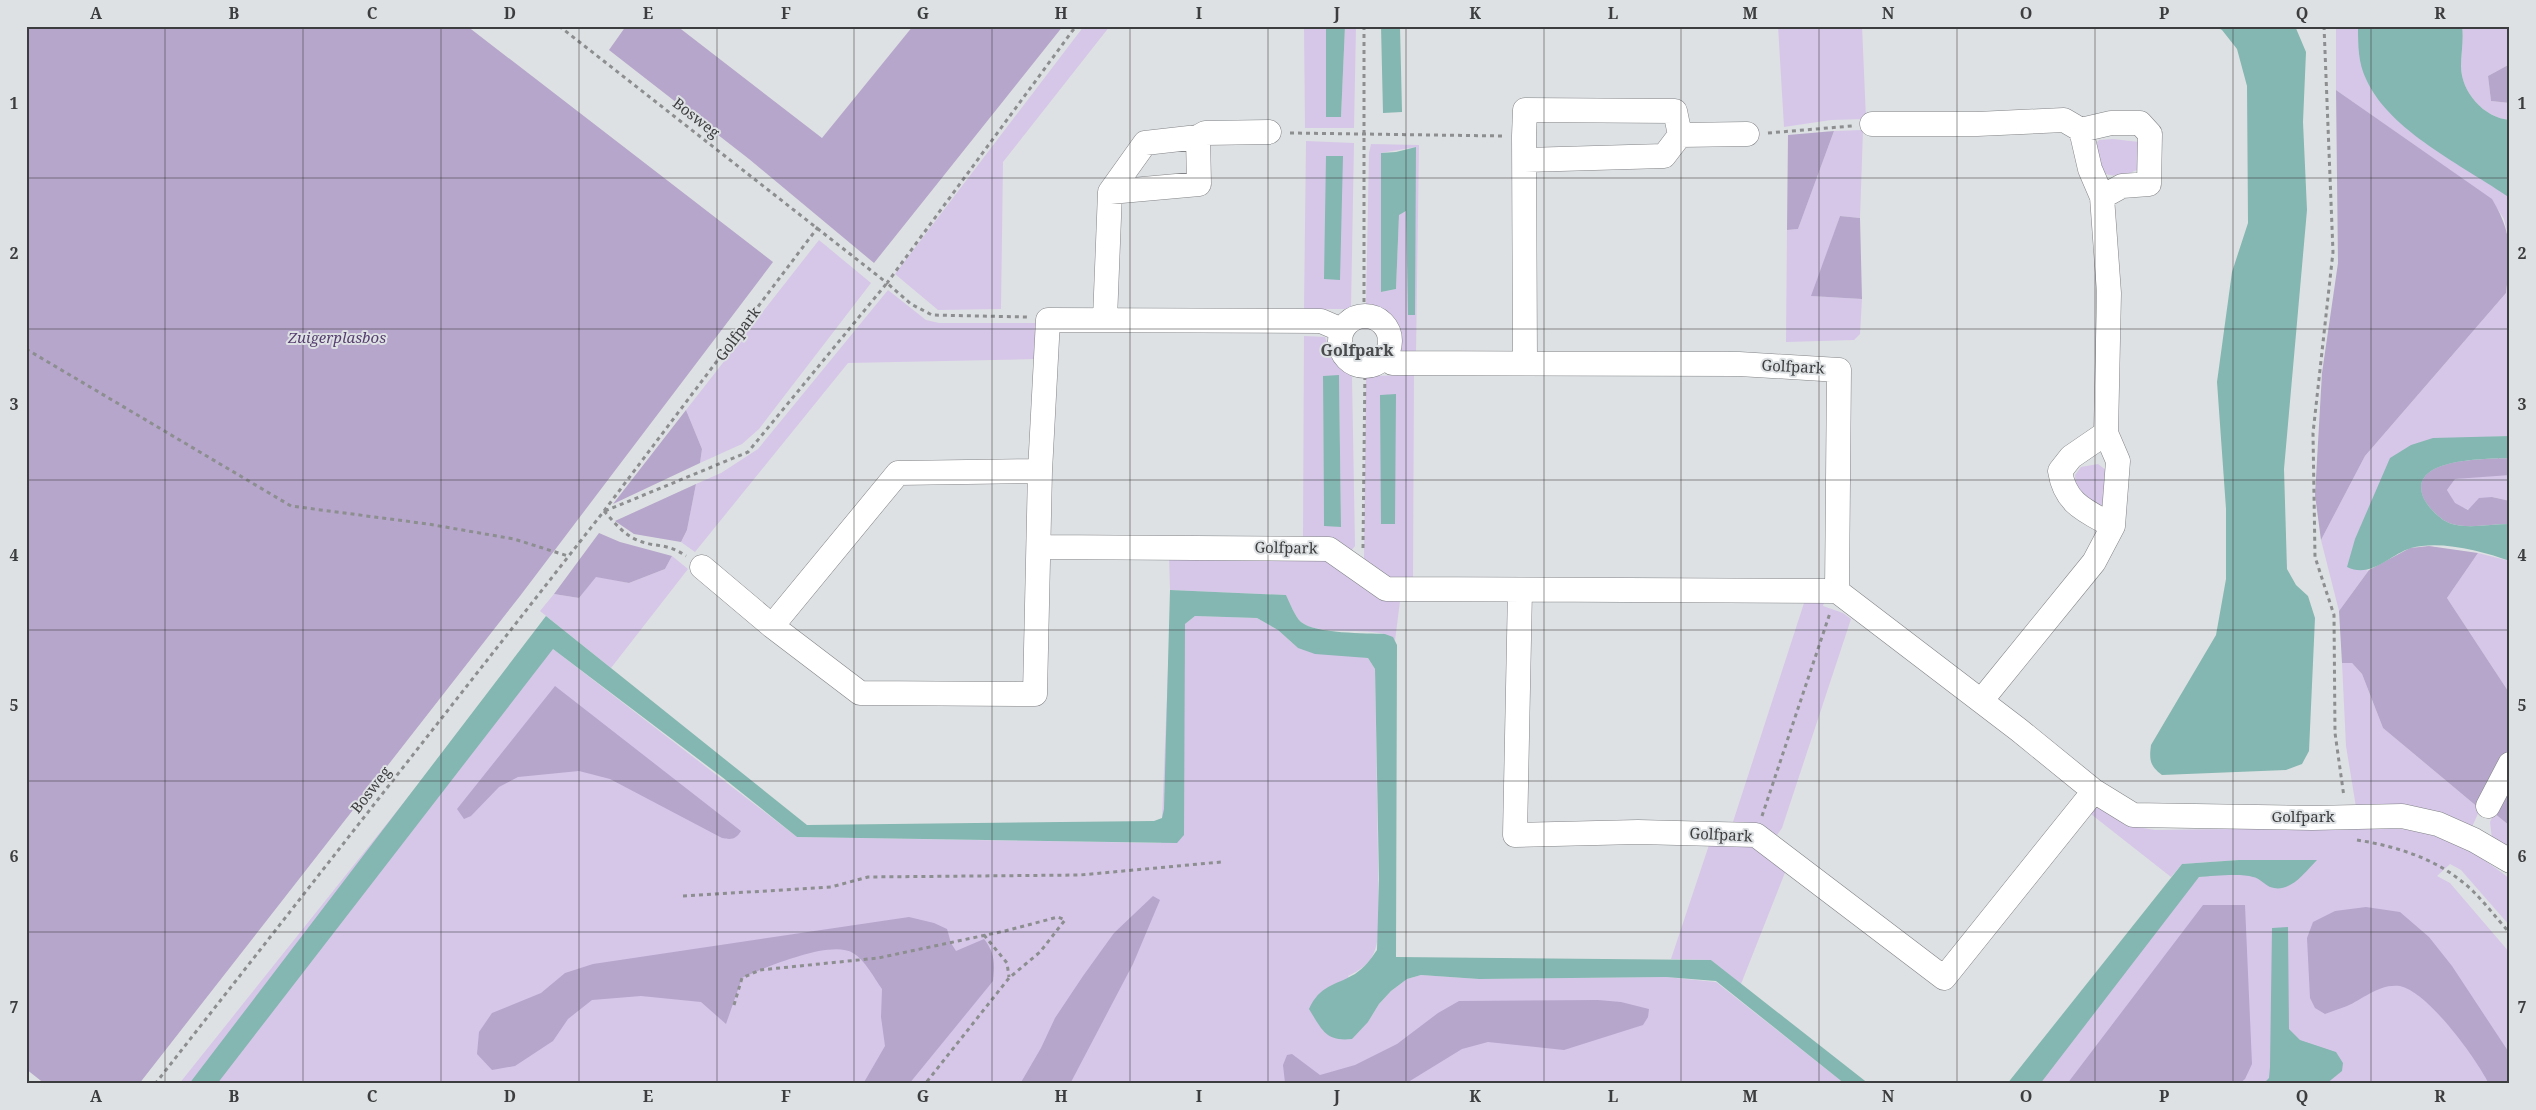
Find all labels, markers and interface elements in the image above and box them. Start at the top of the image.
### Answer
text: A [90,2,103,24]
text: B [229,2,240,24]
text: C [367,2,378,24]
text: D [504,2,516,24]
text: E [643,2,653,24]
text: F [781,2,791,24]
text: G [917,2,929,24]
text: H [1054,2,1068,24]
text: I [1196,2,1202,24]
text: J [1333,2,1341,24]
text: K [1469,2,1481,24]
text: L [1608,2,1618,24]
text: M [1742,2,1758,24]
text: N [1882,2,1895,24]
text: O [2020,2,2032,24]
text: P [2159,2,2169,24]
text: Q [2296,2,2308,24]
text: R [2434,2,2446,24]
text: 1 [9,92,19,114]
text: 1 [2517,92,2527,114]
street label: Bosweg [669,93,724,142]
text: 2 [9,242,19,264]
text: 2 [2517,242,2527,264]
street label: Golfpark [710,302,764,365]
park label: Zuigerplasbos [287,327,386,347]
district label: Golfpark [1321,339,1394,361]
street label: Golfpark [1761,354,1825,378]
text: 3 [9,393,19,415]
text: 3 [2517,393,2527,415]
street label: Golfpark [1254,536,1318,558]
text: 4 [9,544,19,566]
text: 4 [2517,544,2527,566]
text: 5 [9,694,19,716]
text: 5 [2517,694,2527,716]
street label: Bosweg [346,762,395,817]
street label: Golfpark [2271,806,2335,826]
street label: Golfpark [1689,822,1753,846]
text: 6 [9,845,19,867]
text: 6 [2517,845,2527,867]
text: 7 [9,996,19,1018]
text: 7 [2517,996,2527,1018]
text: A [90,1085,103,1107]
text: B [229,1085,240,1107]
text: C [367,1085,378,1107]
text: D [504,1085,516,1107]
text: E [643,1085,653,1107]
text: F [781,1085,791,1107]
text: G [917,1085,929,1107]
text: H [1054,1085,1068,1107]
text: I [1196,1085,1202,1107]
text: J [1333,1085,1341,1107]
text: K [1469,1085,1481,1107]
text: L [1608,1085,1618,1107]
text: M [1742,1085,1758,1107]
text: N [1882,1085,1895,1107]
text: O [2020,1085,2032,1107]
text: P [2159,1085,2169,1107]
text: Q [2296,1085,2308,1107]
text: R [2434,1085,2446,1107]

